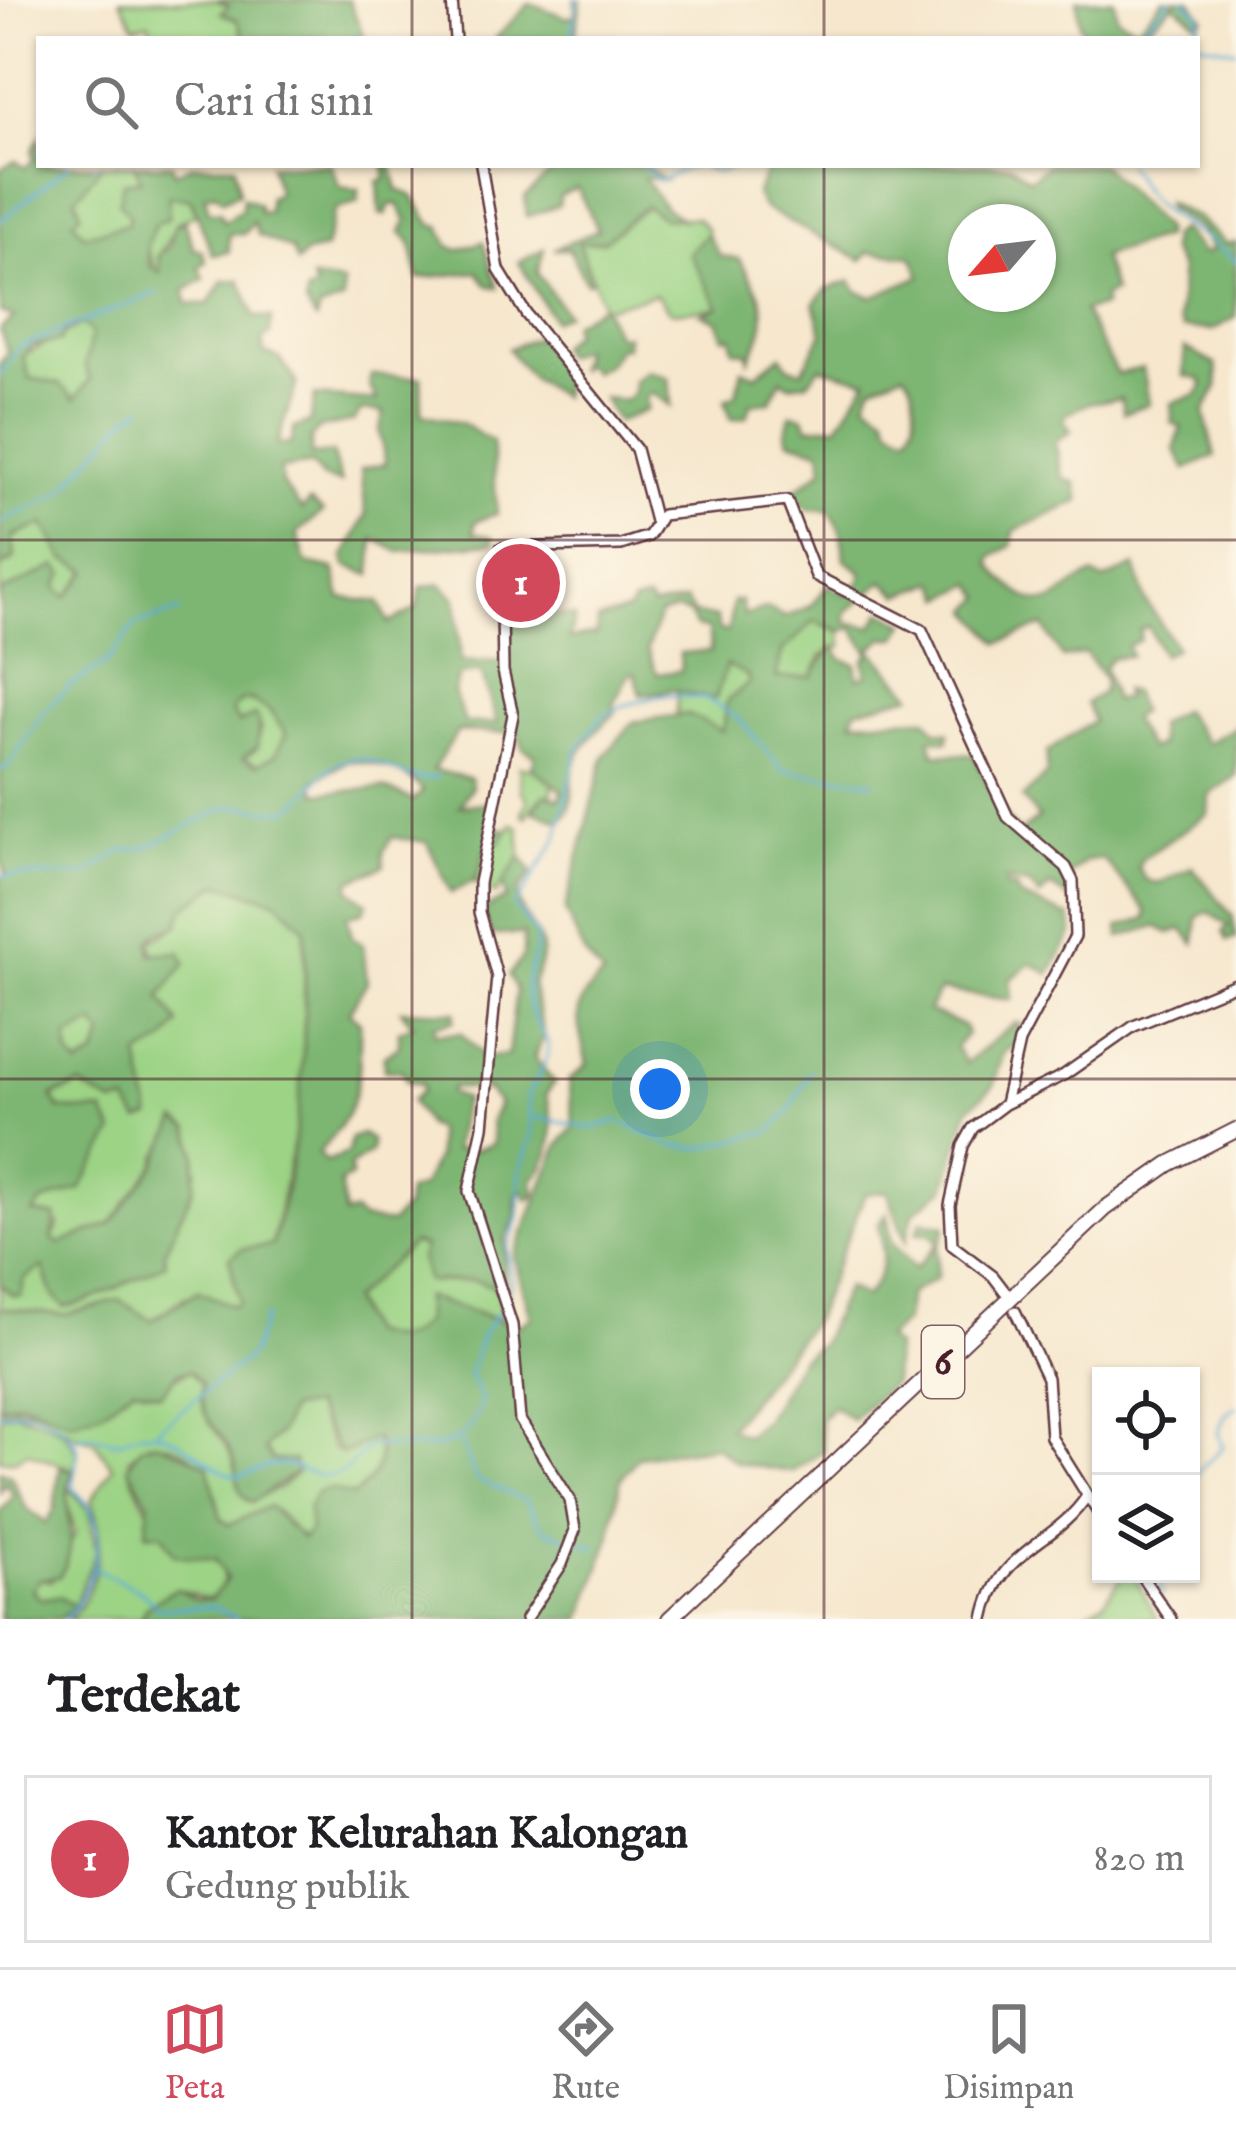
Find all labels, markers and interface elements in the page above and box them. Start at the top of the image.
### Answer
search box [36,36,1200,168]
icon: search [78,69,144,135]
text: Cari di sini [174,74,374,131]
north arrow [948,204,1056,312]
pin: 1 [482,538,560,628]
your location [630,1059,690,1119]
road number: 6 [922,1326,964,1398]
map controls [1092,1367,1200,1583]
button: locate [1092,1367,1200,1475]
button: layers [1092,1475,1200,1583]
text: Terdekat [48,1665,240,1730]
text: Kantor Kelurahan Kalongan [165,1806,688,1863]
text: 1 [83,1835,97,1884]
text: 820 m [1094,1835,1185,1884]
text: Gedung publik [165,1863,409,1912]
tab: Peta [162,1996,228,2110]
tab: Rute [551,1996,620,2110]
tab: Disimpan [943,1996,1074,2110]

